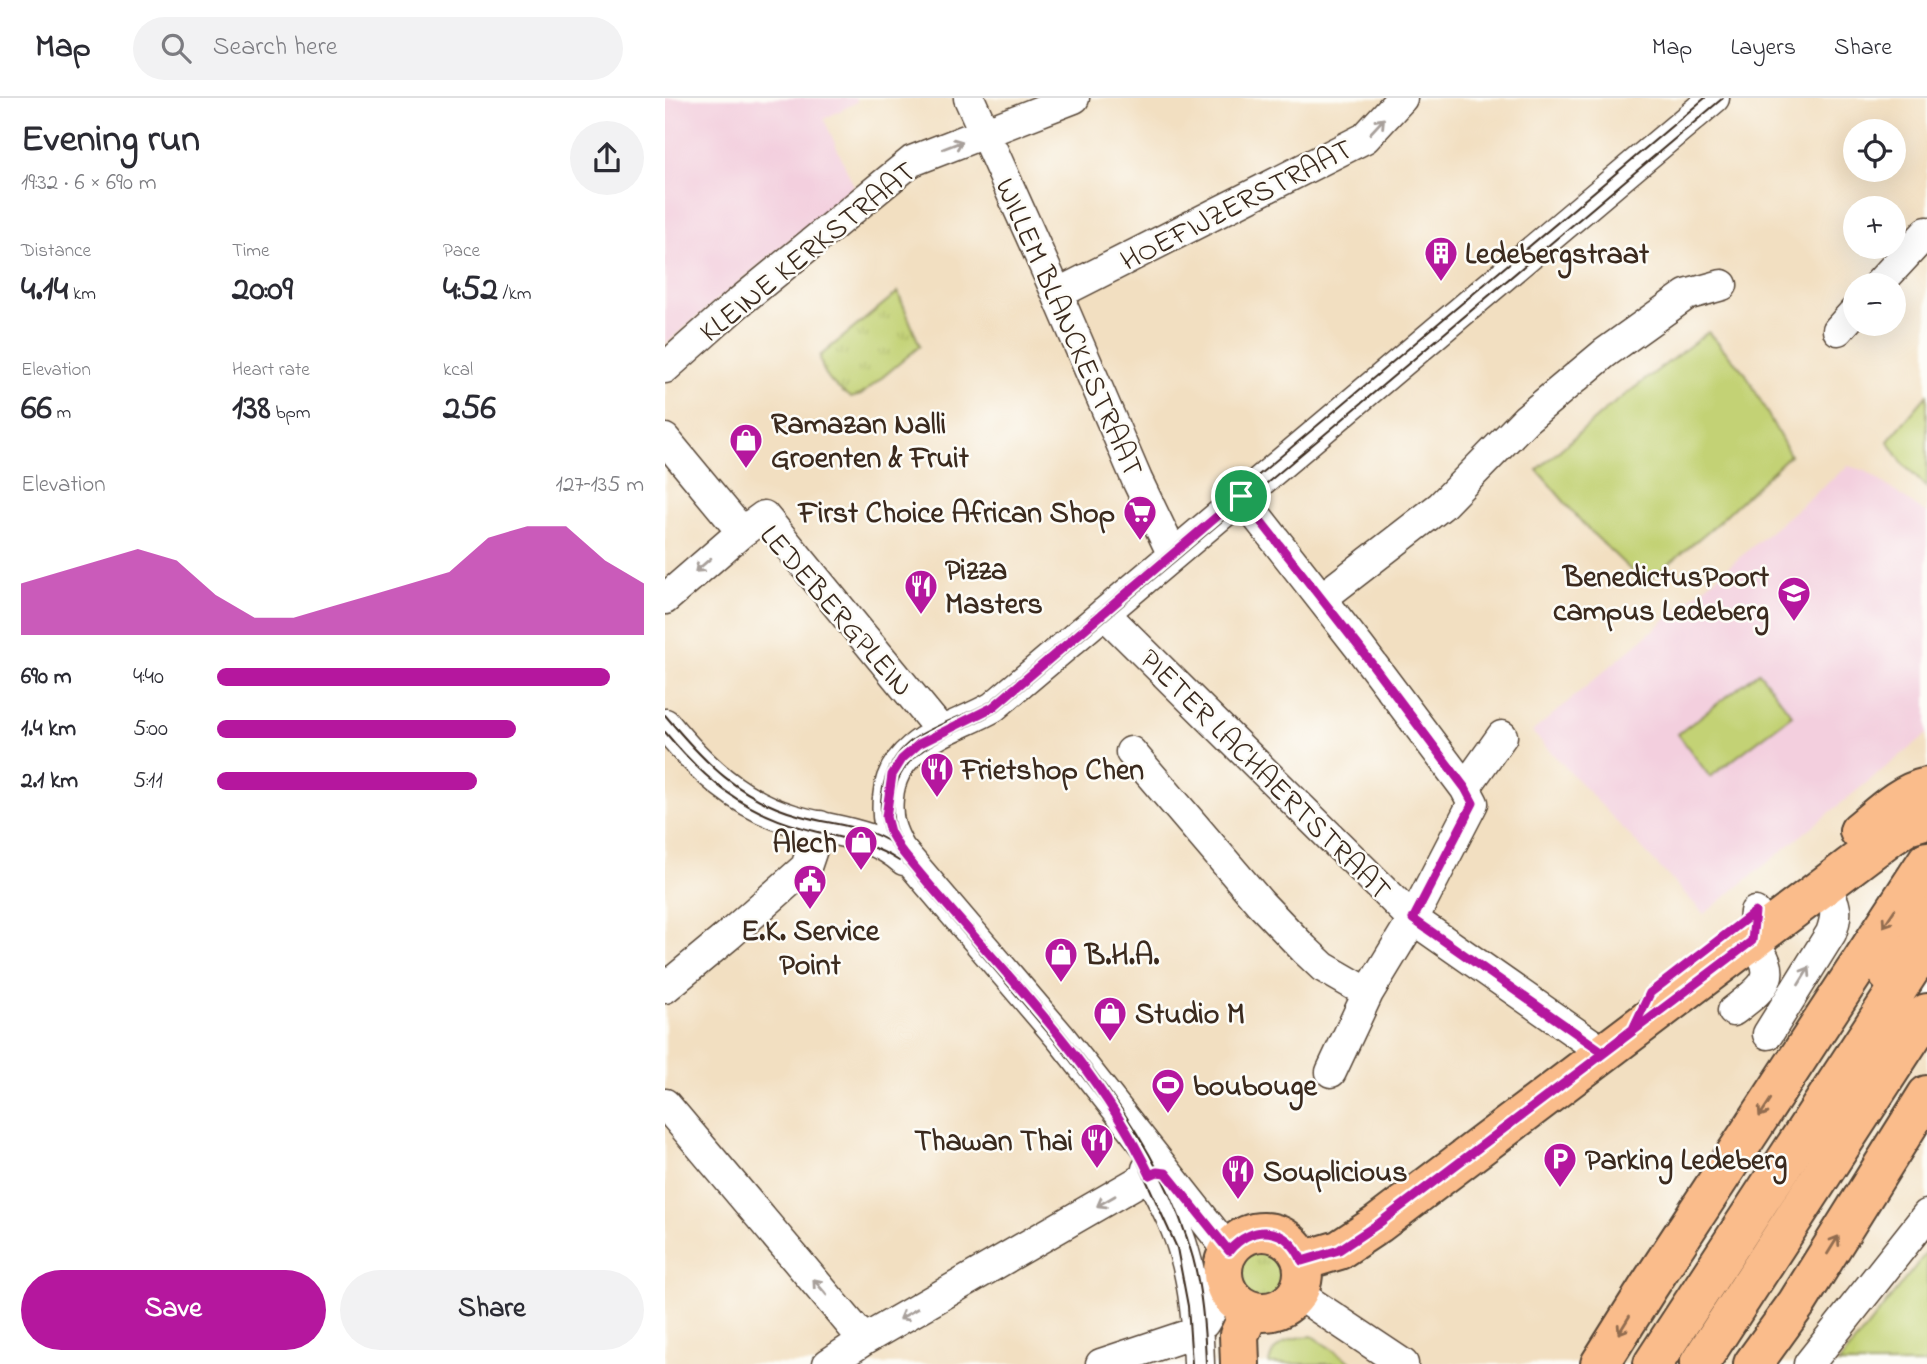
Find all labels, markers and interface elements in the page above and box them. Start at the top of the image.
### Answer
search box [133,17,623,80]
text: Map [35,24,91,72]
icon: search [157,29,195,67]
text: Search here [213,29,337,67]
text: Map [1652,31,1692,66]
text: Layers [1730,31,1796,66]
text: Share [1834,31,1892,66]
text: Evening run [21,113,200,169]
one-way arrow [1369,117,1385,135]
map controls [1843,119,1906,336]
button: locate [1843,119,1906,182]
button: share [570,121,644,195]
street label: HOEFIJZERSTRAAT [1114,129,1361,284]
one-way arrow [942,138,963,150]
street label: KLEINE KERKSTRAAT [691,152,927,355]
text: 19:32 · 6 × 690 m [21,167,157,200]
street label: WILLEM BLANCKESTRAAT [982,172,1153,485]
button: + [1843,196,1906,259]
building icon: Ledebergstraat [1422,234,1460,283]
place label: Ledebergstraat [1465,234,1650,279]
text: Distance [21,238,91,265]
text: Time [232,238,270,265]
text: Pace [443,238,480,265]
text: 4.14 [21,265,68,316]
text: 20:09 [232,265,293,316]
text: 4:52 [443,265,498,316]
button: − [1843,273,1906,336]
text: km [68,281,96,308]
text: /km [498,281,532,308]
text: Elevation [21,357,91,384]
text: Heart rate [232,357,310,384]
text: kcal [443,357,473,384]
text: 66 [21,384,52,435]
text: 138 [232,384,271,435]
text: 256 [443,384,496,435]
text: m [52,400,71,427]
text: bpm [271,400,311,427]
place label: Ramazan Nalli Groenten & Fruit [771,404,970,482]
shop icon: Ramazan Nalli Groenten & Fruit [727,421,765,470]
pin [1211,466,1271,526]
text: Elevation [21,469,106,502]
text: 127–135 m [556,469,644,502]
icon: arrive [1222,477,1260,515]
place label: First Choice African Shop [797,493,1115,537]
supermarket icon: First Choice African Shop [1121,493,1159,542]
street label: LEDEBERGPLEIN [747,516,922,708]
place label: Pizza Masters [945,550,1043,628]
one-way arrow [695,557,713,573]
place label: BenedictusPoort campus Ledeberg [1553,557,1770,636]
restaurant icon: Pizza Masters [902,567,940,616]
school or university icon: BenedictusPoort campus Ledeberg [1775,574,1813,623]
street label: PIETER LACHAERTSTRAAT [1128,640,1400,912]
text: 690 m [21,661,72,694]
text: 4:40 [133,661,164,694]
text: 1.4 km [21,713,76,746]
text: 5:00 [133,713,168,746]
restaurant icon: Frietshop Chen [918,750,956,799]
place label: Frietshop Chen [959,750,1144,794]
text: 2.1 km [21,765,78,798]
text: 5:11 [133,765,163,798]
place label: Alech [772,823,837,867]
shop icon: Alech [842,823,880,872]
public building icon: E.K. Service Point [791,862,829,911]
one-way arrow [1882,907,1896,927]
place label: E.K. Service Point [741,911,881,989]
shop icon: B.H.A. [1042,935,1080,984]
place label: B.H.A. [1083,935,1159,979]
one-way arrow [1797,967,1812,986]
shop icon: Studio M [1091,994,1129,1043]
place label: Studio M [1135,994,1245,1038]
sports icon: boubouge [1149,1066,1187,1115]
place label: boubouge [1193,1066,1319,1111]
one-way arrow [1757,1098,1772,1117]
place label: Thawan Thai [914,1121,1073,1165]
restaurant icon: Thawan Thai [1078,1121,1116,1170]
parking icon: Parking Ledeberg [1541,1140,1579,1189]
place label: Parking Ledeberg [1585,1140,1787,1185]
restaurant icon: Souplicious [1219,1152,1257,1201]
place label: Souplicious [1263,1152,1407,1196]
one-way arrow [1096,1194,1116,1208]
one-way arrow [1825,1236,1840,1255]
button: Save [21,1270,326,1350]
button: Share [340,1270,644,1350]
one-way arrow [812,1279,828,1297]
one-way arrow [899,1307,919,1321]
one-way arrow [1617,1315,1632,1334]

